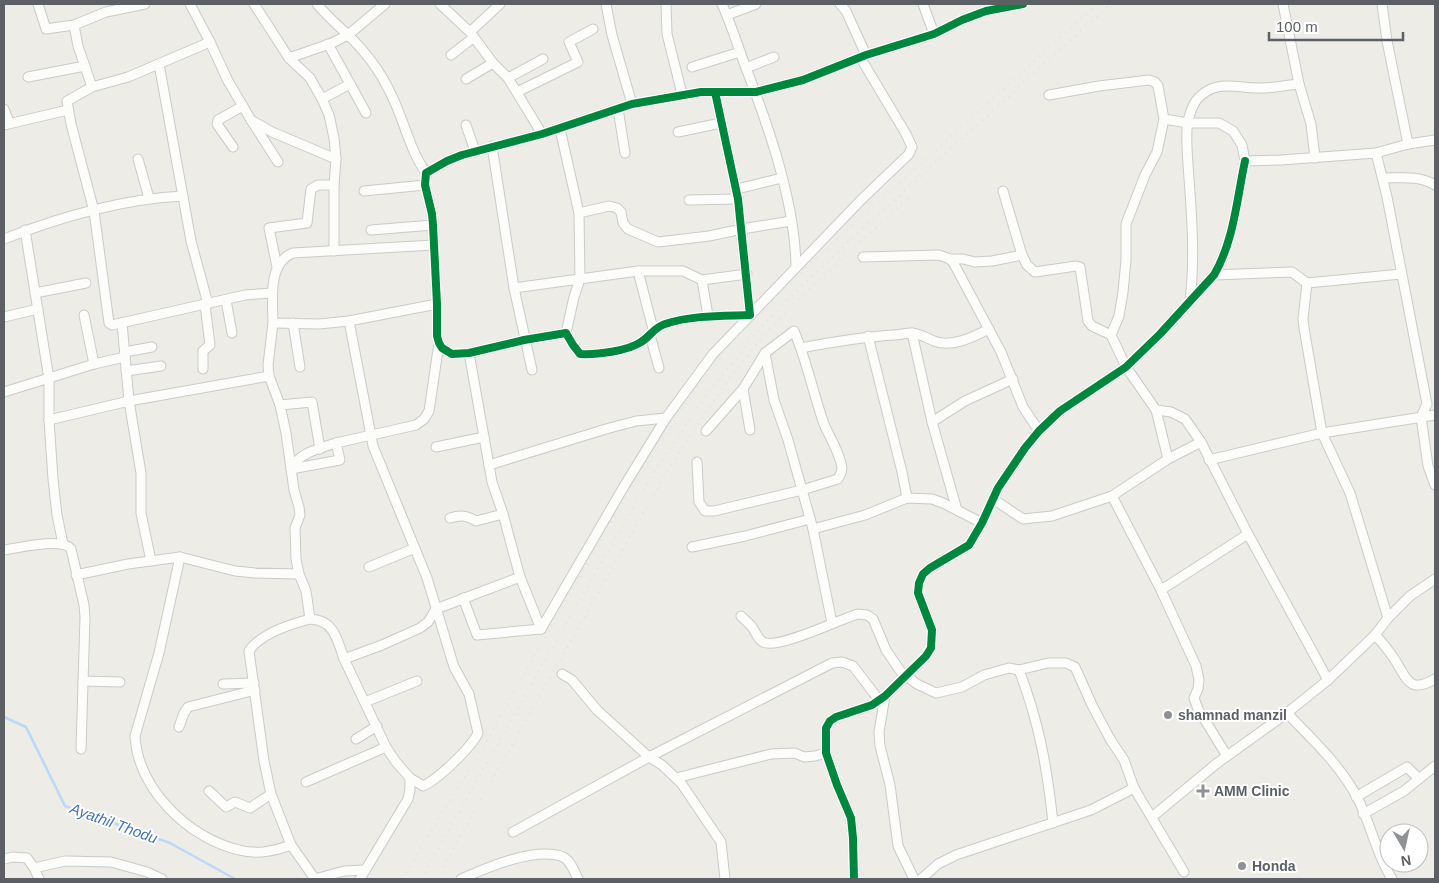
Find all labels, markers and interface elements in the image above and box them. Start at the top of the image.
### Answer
scale bar [1269,10,1403,42]
text: 100 m [1276,18,1318,35]
place label: shamnad manzil [1178,707,1287,723]
marker: shamnad manzil [1162,709,1174,721]
place label: AMM Clinic [1214,783,1290,799]
marker: AMM Clinic [1196,784,1210,798]
water label: Ayathil Thodu [67,799,161,847]
north arrow [1379,823,1429,873]
text: N [1400,852,1412,870]
place label: Honda [1252,858,1296,874]
marker: Honda [1236,860,1248,872]

